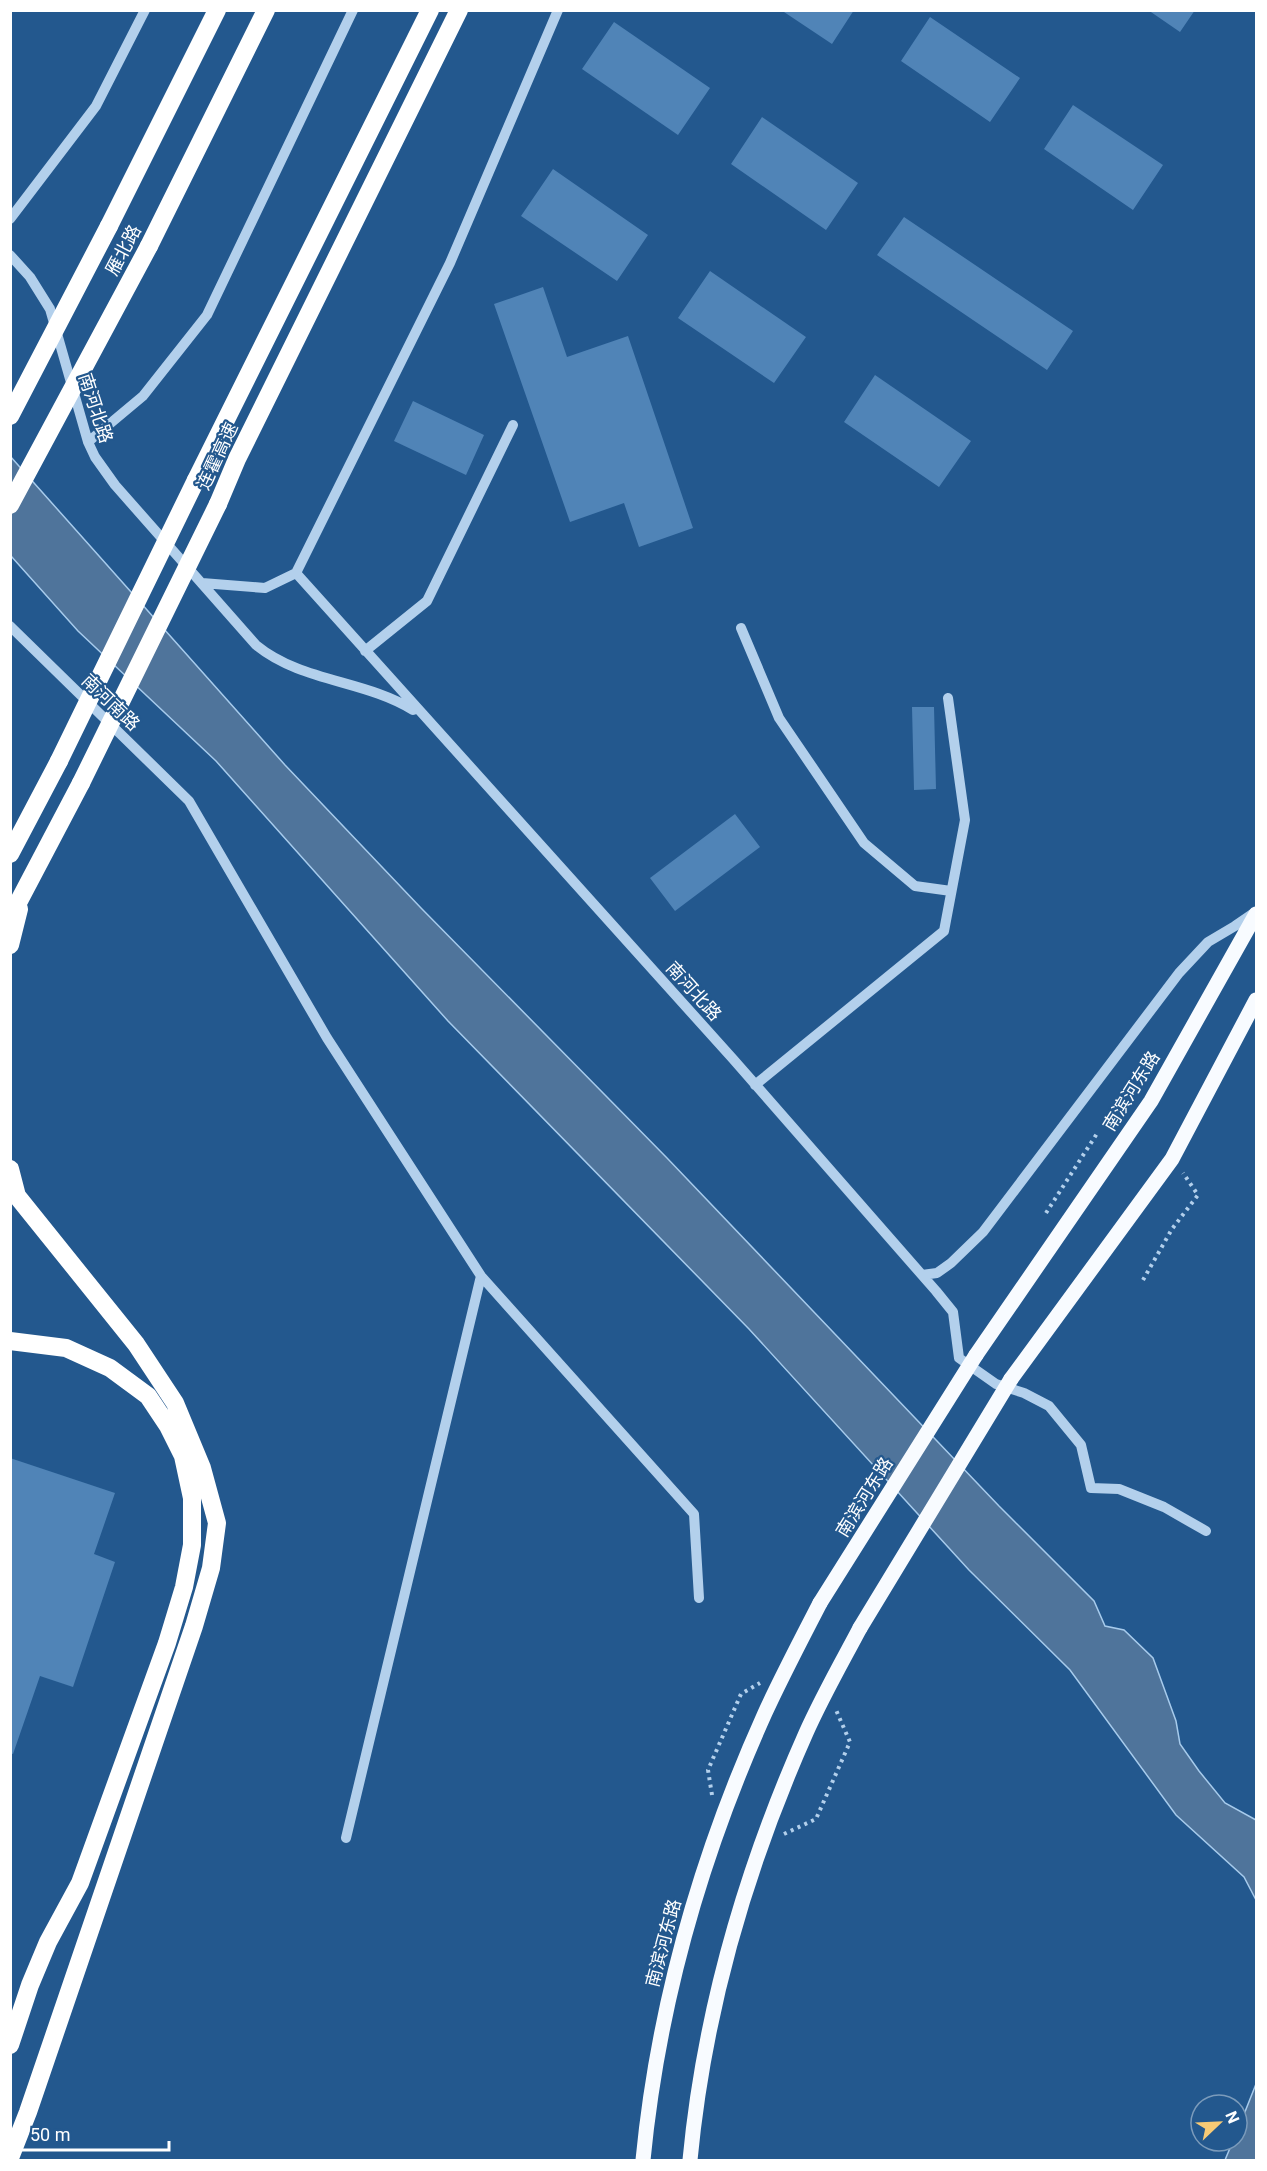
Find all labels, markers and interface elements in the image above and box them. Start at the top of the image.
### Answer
street label: 雁北路 [101,221,145,279]
street label: 南河北路 [75,371,117,445]
street label: 连霍高速 [192,419,242,493]
street label: 南河南路 [78,669,144,735]
street label: 南河北路 [662,957,726,1025]
street label: 南滨河东路 [1098,1047,1164,1135]
street label: 南滨河东路 [831,1453,897,1541]
street label: 南滨河东路 [641,1897,685,1989]
north arrow [1189,2093,1249,2153]
text: N [1221,2108,1243,2126]
scale bar [21,2114,170,2152]
text: 50 m [30,2124,70,2145]

